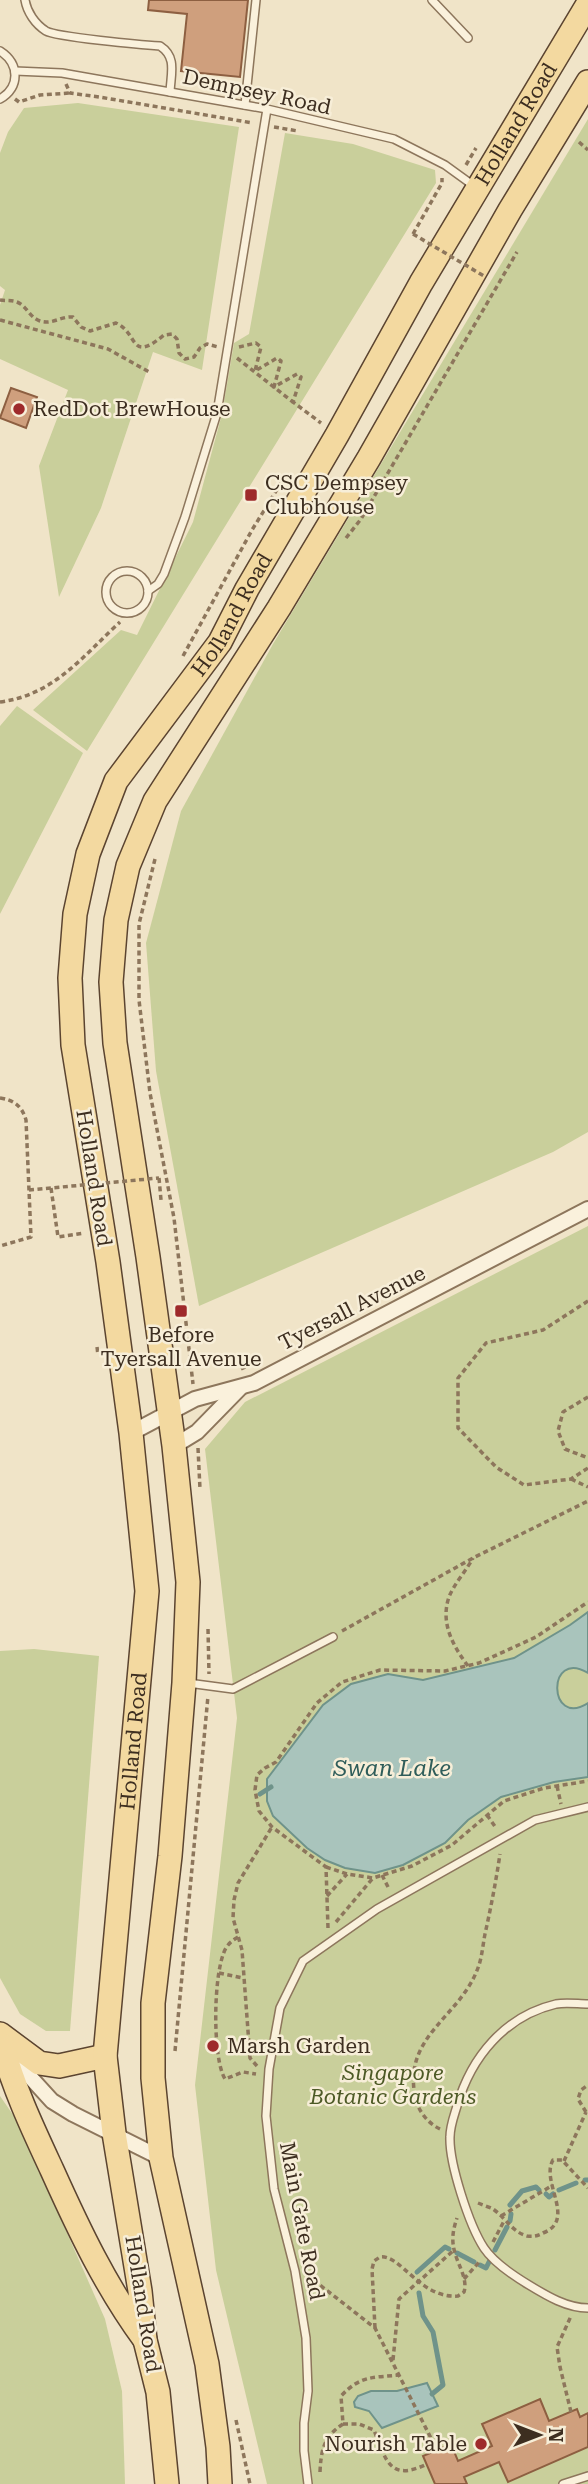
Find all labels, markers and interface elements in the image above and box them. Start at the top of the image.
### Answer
street label: Holland Road [470,58,562,190]
street label: Dempsey Road [181,65,334,120]
place label: RedDot BrewHouse [33,397,231,421]
marker: RedDot BrewHouse [11,401,27,417]
place label: CSC Dempsey Clubhouse [265,471,408,519]
marker: CSC Dempsey Clubhouse [243,487,259,503]
street label: Holland Road [187,548,277,681]
street label: Holland Road [71,1108,117,1249]
street label: Tyersall Avenue [275,1261,429,1355]
marker: Before Tyersall Avenue [173,1303,189,1319]
place label: Before Tyersall Avenue [100,1323,262,1371]
street label: Holland Road [115,1671,152,1811]
water label: Swan Lake [332,1755,451,1782]
place label: Marsh Garden [227,2034,371,2058]
marker: Marsh Garden [205,2038,221,2054]
park label: Singapore Botanic Gardens [309,2061,477,2109]
street label: Main Gate Road [275,2140,329,2303]
street label: Holland Road [120,2234,166,2375]
north arrow [504,2400,574,2470]
text: N [544,2428,567,2443]
place label: Nourish Table [324,2432,467,2456]
marker: Nourish Table [473,2436,489,2452]

